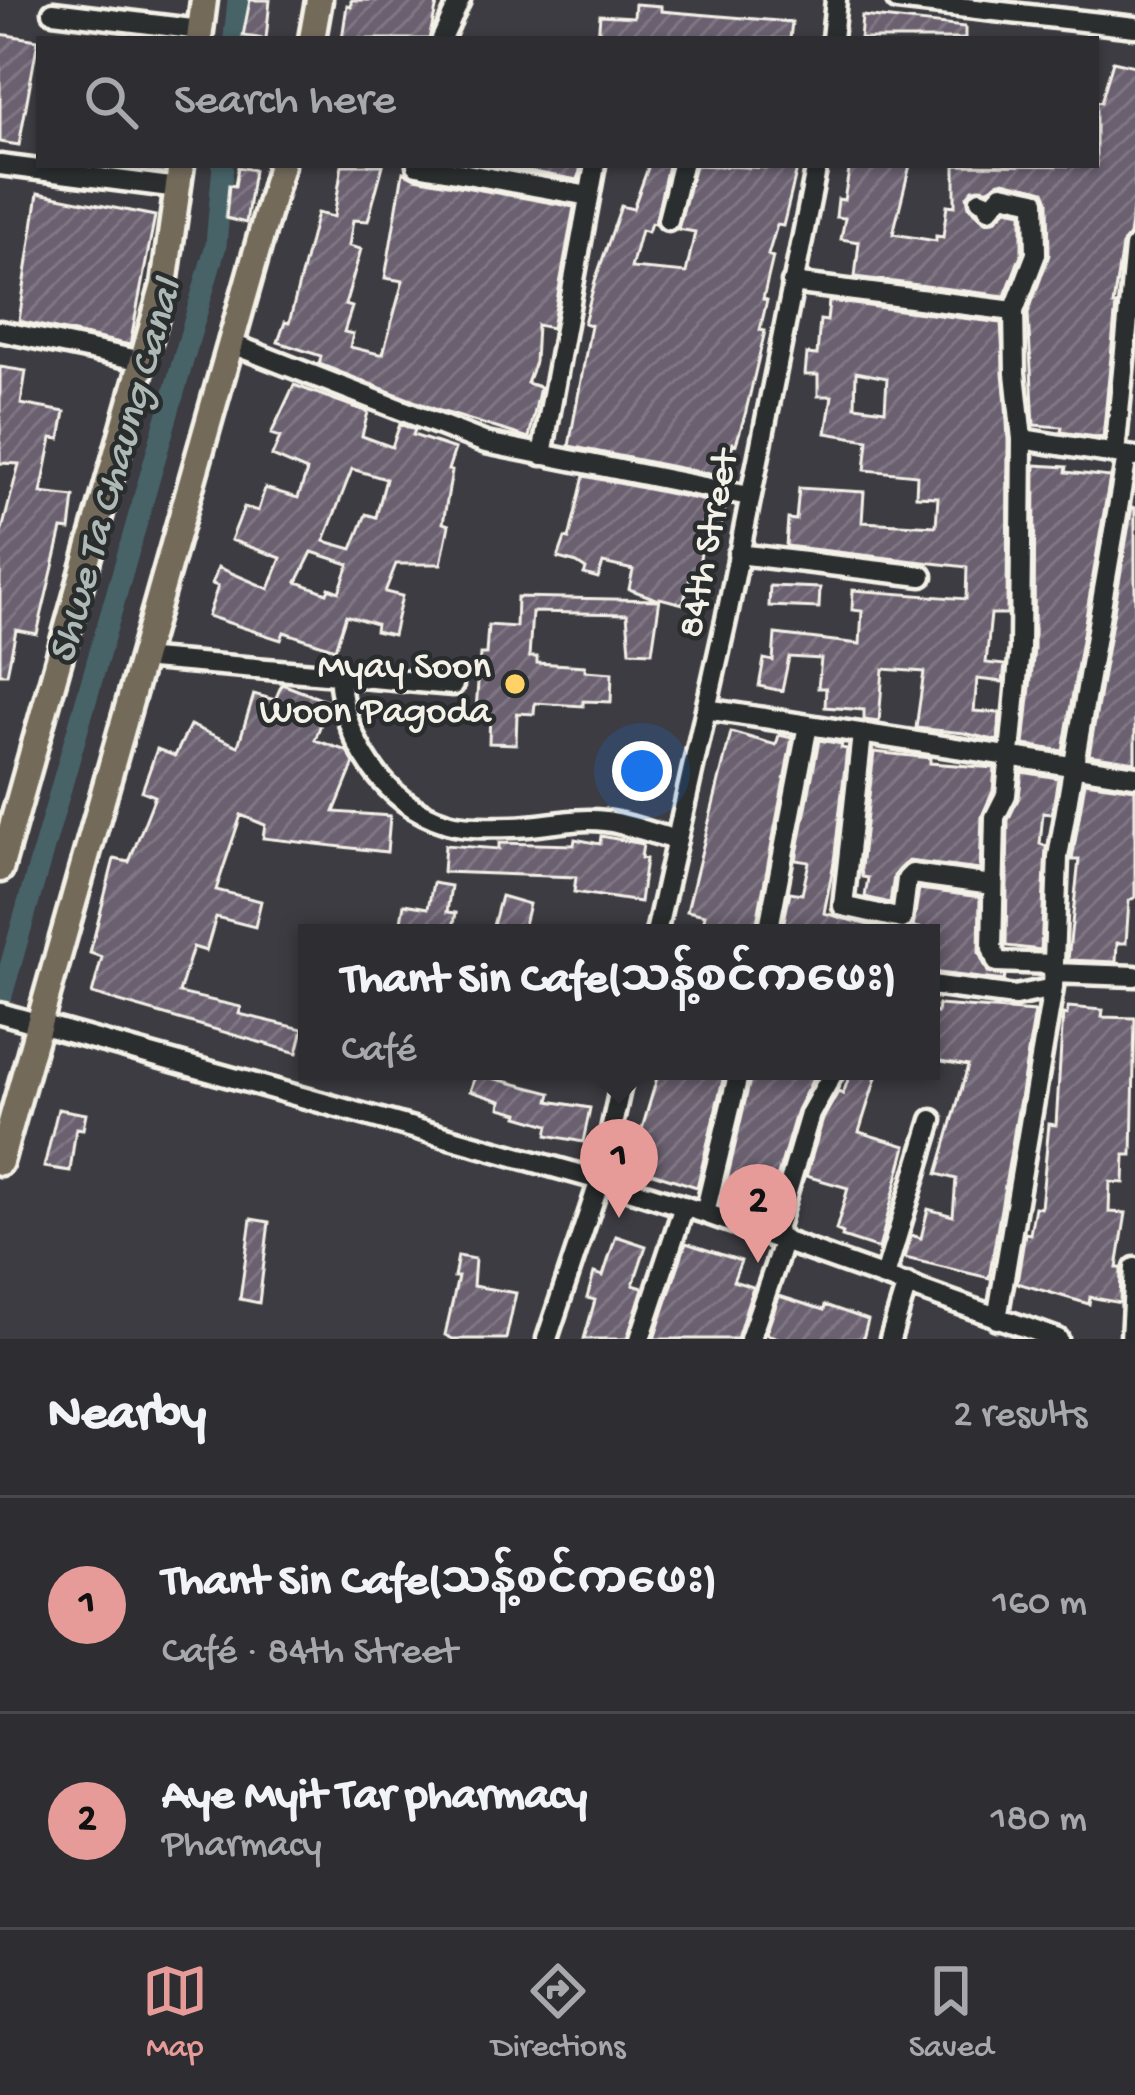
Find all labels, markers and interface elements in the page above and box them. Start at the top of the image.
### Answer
search box [36,36,1099,168]
icon: search [78,69,144,135]
text: Search here [174,76,396,129]
water label: Shwe Ta Chaung Canal [40,272,197,669]
street label: 84th Street [670,444,752,642]
place label: Myay Soon Woon Pagoda [259,646,492,737]
marker: Myay Soon Woon Pagoda [502,671,528,697]
your location [612,741,672,801]
popup [298,924,940,1080]
text: Thant Sin Cafe(သန့်စင်ကဖေး) [342,955,896,1008]
text: Café [342,1029,416,1075]
pin: 1 [580,1119,658,1218]
pin: 2 [719,1164,797,1263]
text: Nearby [48,1387,206,1447]
text: 2 results [953,1394,1087,1440]
text: Thant Sin Cafe(သန့်စင်ကဖေး) [162,1557,717,1610]
text: 1 [79,1582,95,1628]
text: 160 m [992,1582,1087,1628]
text: Café · 84th Street [162,1631,458,1677]
text: Aye Myit Tar pharmacy [162,1771,587,1824]
text: 2 [77,1798,97,1844]
text: 180 m [991,1798,1087,1844]
text: Pharmacy [162,1824,322,1870]
tab: Map [142,1958,208,2068]
tab: Directions [491,1958,625,2068]
tab: Saved [909,1958,993,2068]

